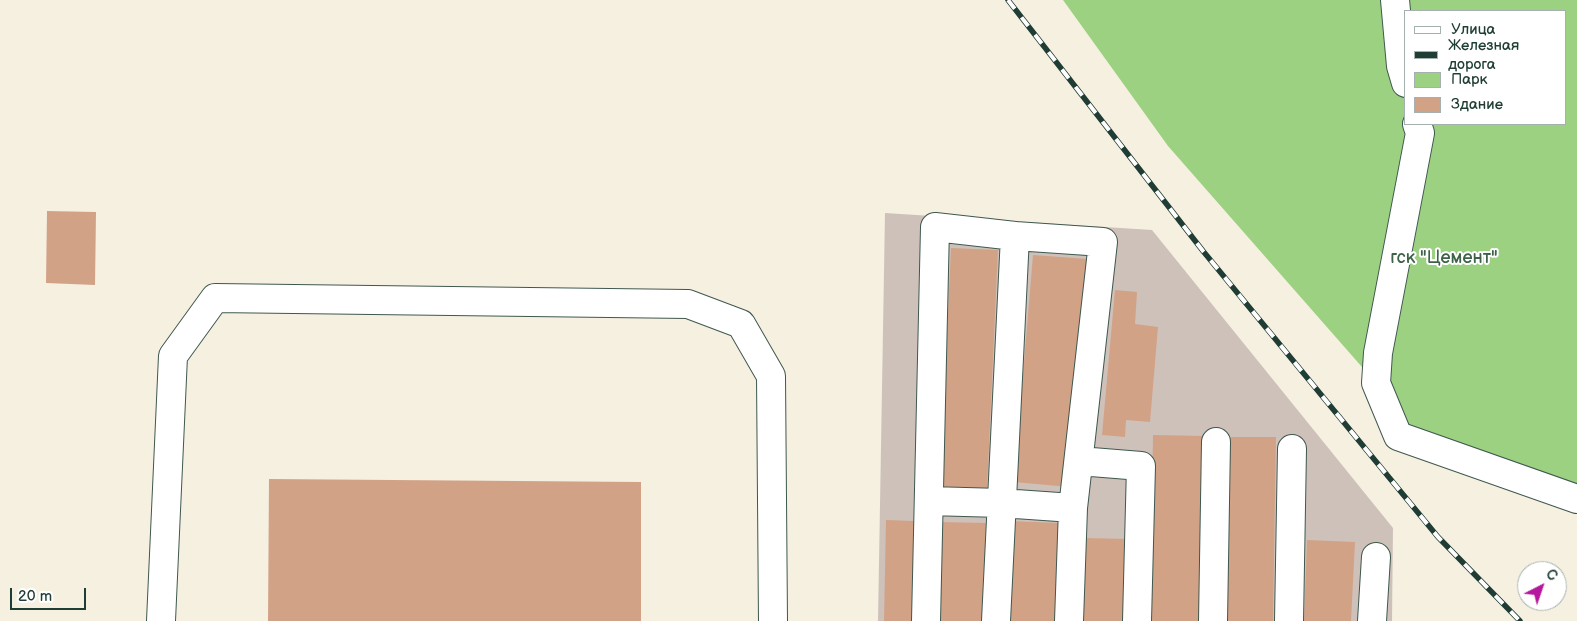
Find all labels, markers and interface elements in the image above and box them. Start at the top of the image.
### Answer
legend [1404,10,1567,125]
text: Улица [1451,20,1495,39]
text: Железная дорога [1448,36,1519,74]
text: Парк [1451,70,1488,89]
text: Здание [1451,95,1503,114]
park label: гск "Цемент" [1390,247,1498,269]
north arrow [1517,561,1567,611]
text: С [1542,565,1561,585]
scale bar [12,578,89,610]
text: 20 m [18,587,52,606]

